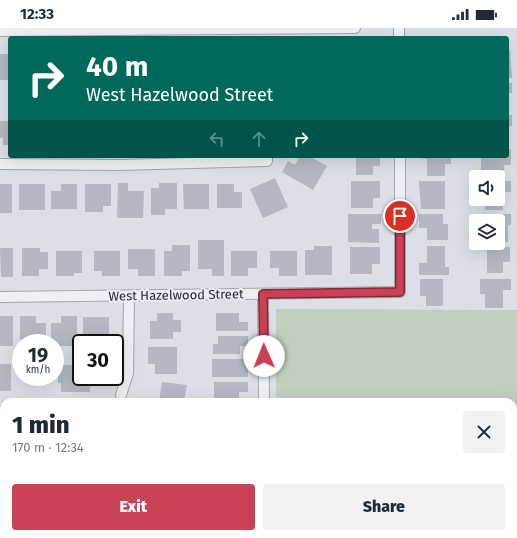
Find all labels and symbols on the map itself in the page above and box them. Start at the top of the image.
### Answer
pin [383,199,417,233]
street label: West Hazelwood Street [108,286,244,304]
speed limit sign: 30 [72,334,124,386]
position arrow [243,335,285,377]

